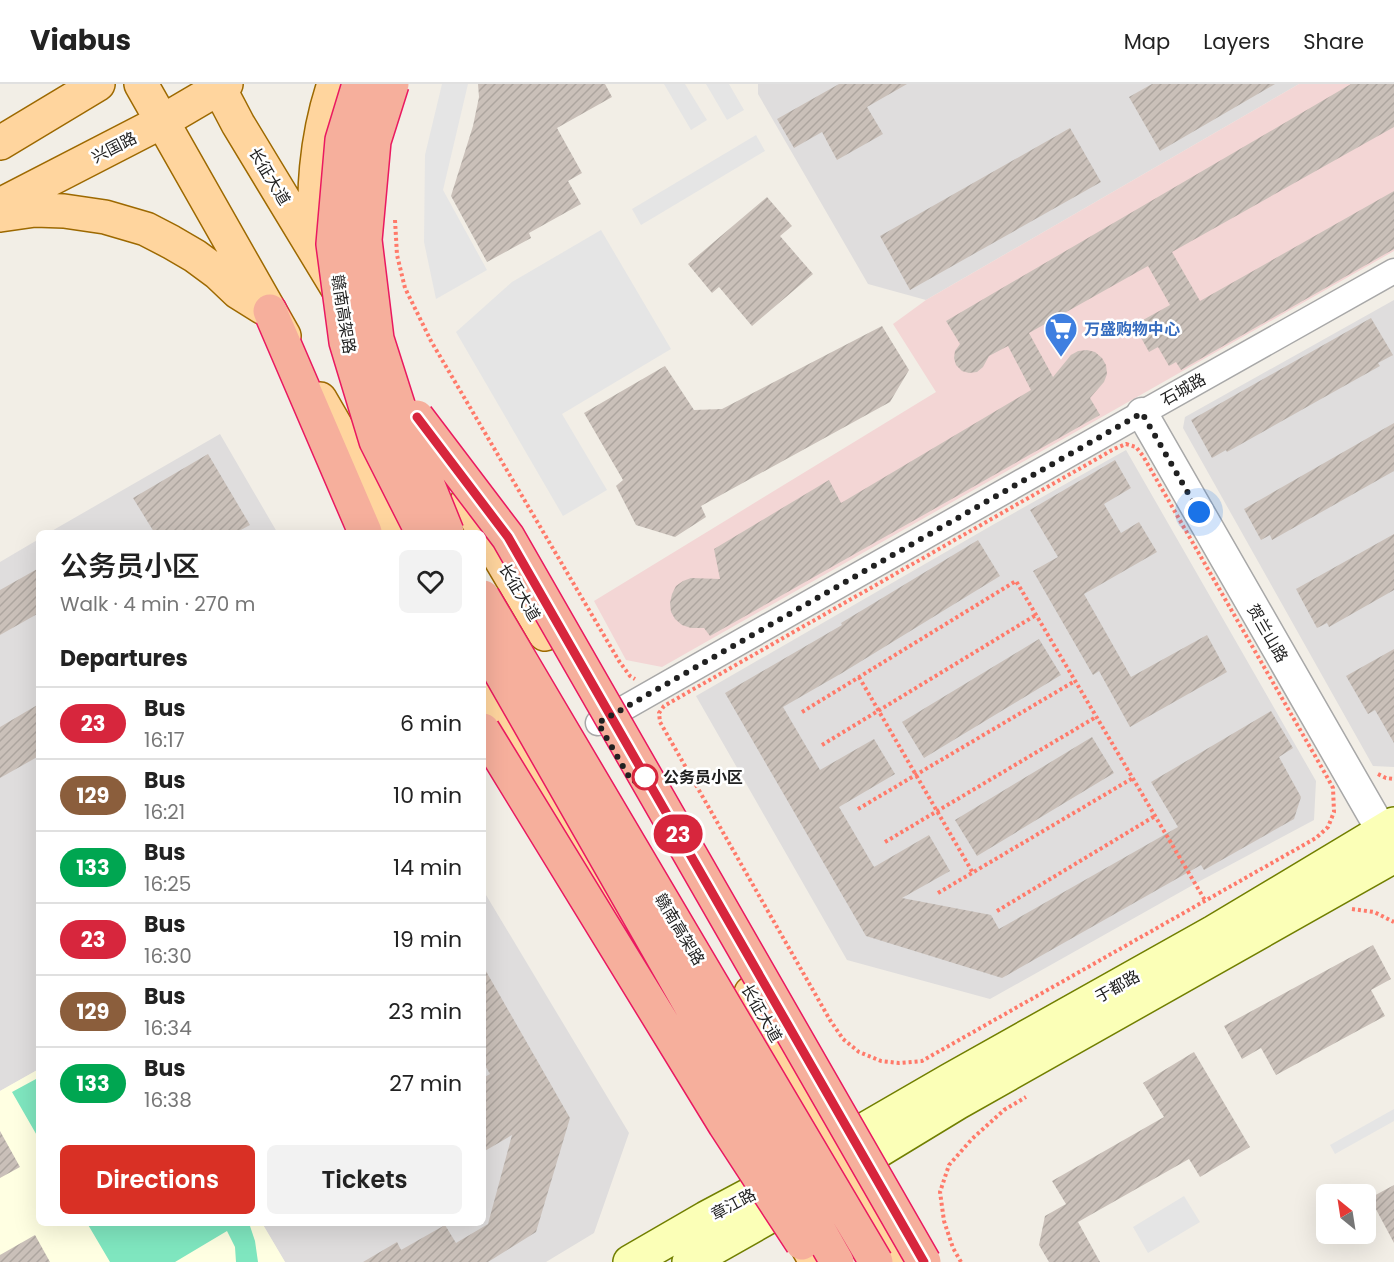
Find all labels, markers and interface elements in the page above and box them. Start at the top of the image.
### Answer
text: Viabus [30,21,131,60]
text: Map [1124,27,1170,56]
text: Layers [1203,27,1270,56]
text: Share [1303,27,1364,56]
street label: 兴国路 [88,126,141,169]
street label: 长征大道 [243,143,296,210]
street label: 赣南高架路 [326,273,361,355]
supermarket icon: 万盛购物中心 [1043,311,1079,358]
place label: 万盛购物中心 [1084,318,1180,341]
street label: 石城路 [1157,368,1210,411]
your location [1184,497,1214,527]
text: 公务员小区 [60,547,200,586]
button: heart [399,550,462,613]
street label: 长征大道 [493,559,546,626]
text: Walk · 4 min · 270 m [60,590,255,618]
street label: 贺兰山路 [1242,600,1294,667]
text: Departures [60,643,188,674]
text: Bus [144,693,186,724]
text: 6 min [400,708,462,739]
text: 23 [81,709,105,738]
text: 16:17 [144,726,185,754]
marker: 公务员小区 [632,764,658,790]
text: Bus [144,765,186,796]
place label: 公务员小区 [663,766,743,789]
text: 10 min [393,780,462,811]
text: 129 [77,781,109,810]
text: 16:21 [144,798,185,826]
line badge: 23 [651,814,705,854]
text: 23 [666,820,690,849]
text: Bus [144,837,186,868]
text: 14 min [393,852,462,883]
text: 133 [76,853,110,882]
text: 16:25 [144,870,191,898]
street label: 赣南高架路 [649,889,710,969]
text: Bus [144,909,186,940]
text: 19 min [393,924,462,955]
text: 23 [81,925,105,954]
text: 16:30 [144,942,192,970]
street label: 于都路 [1091,965,1144,1008]
street label: 长征大道 [736,980,788,1047]
text: Bus [144,981,186,1012]
text: 23 min [388,996,462,1027]
text: 129 [77,997,109,1026]
text: 16:34 [144,1014,192,1042]
text: Bus [144,1053,186,1084]
text: 27 min [389,1068,462,1099]
text: 133 [76,1069,110,1098]
text: 16:38 [144,1086,192,1114]
button: Directions [60,1145,255,1214]
button: Tickets [267,1145,462,1214]
street label: 章江路 [707,1183,760,1226]
north arrow [1316,1184,1376,1244]
map controls [1316,1184,1376,1244]

